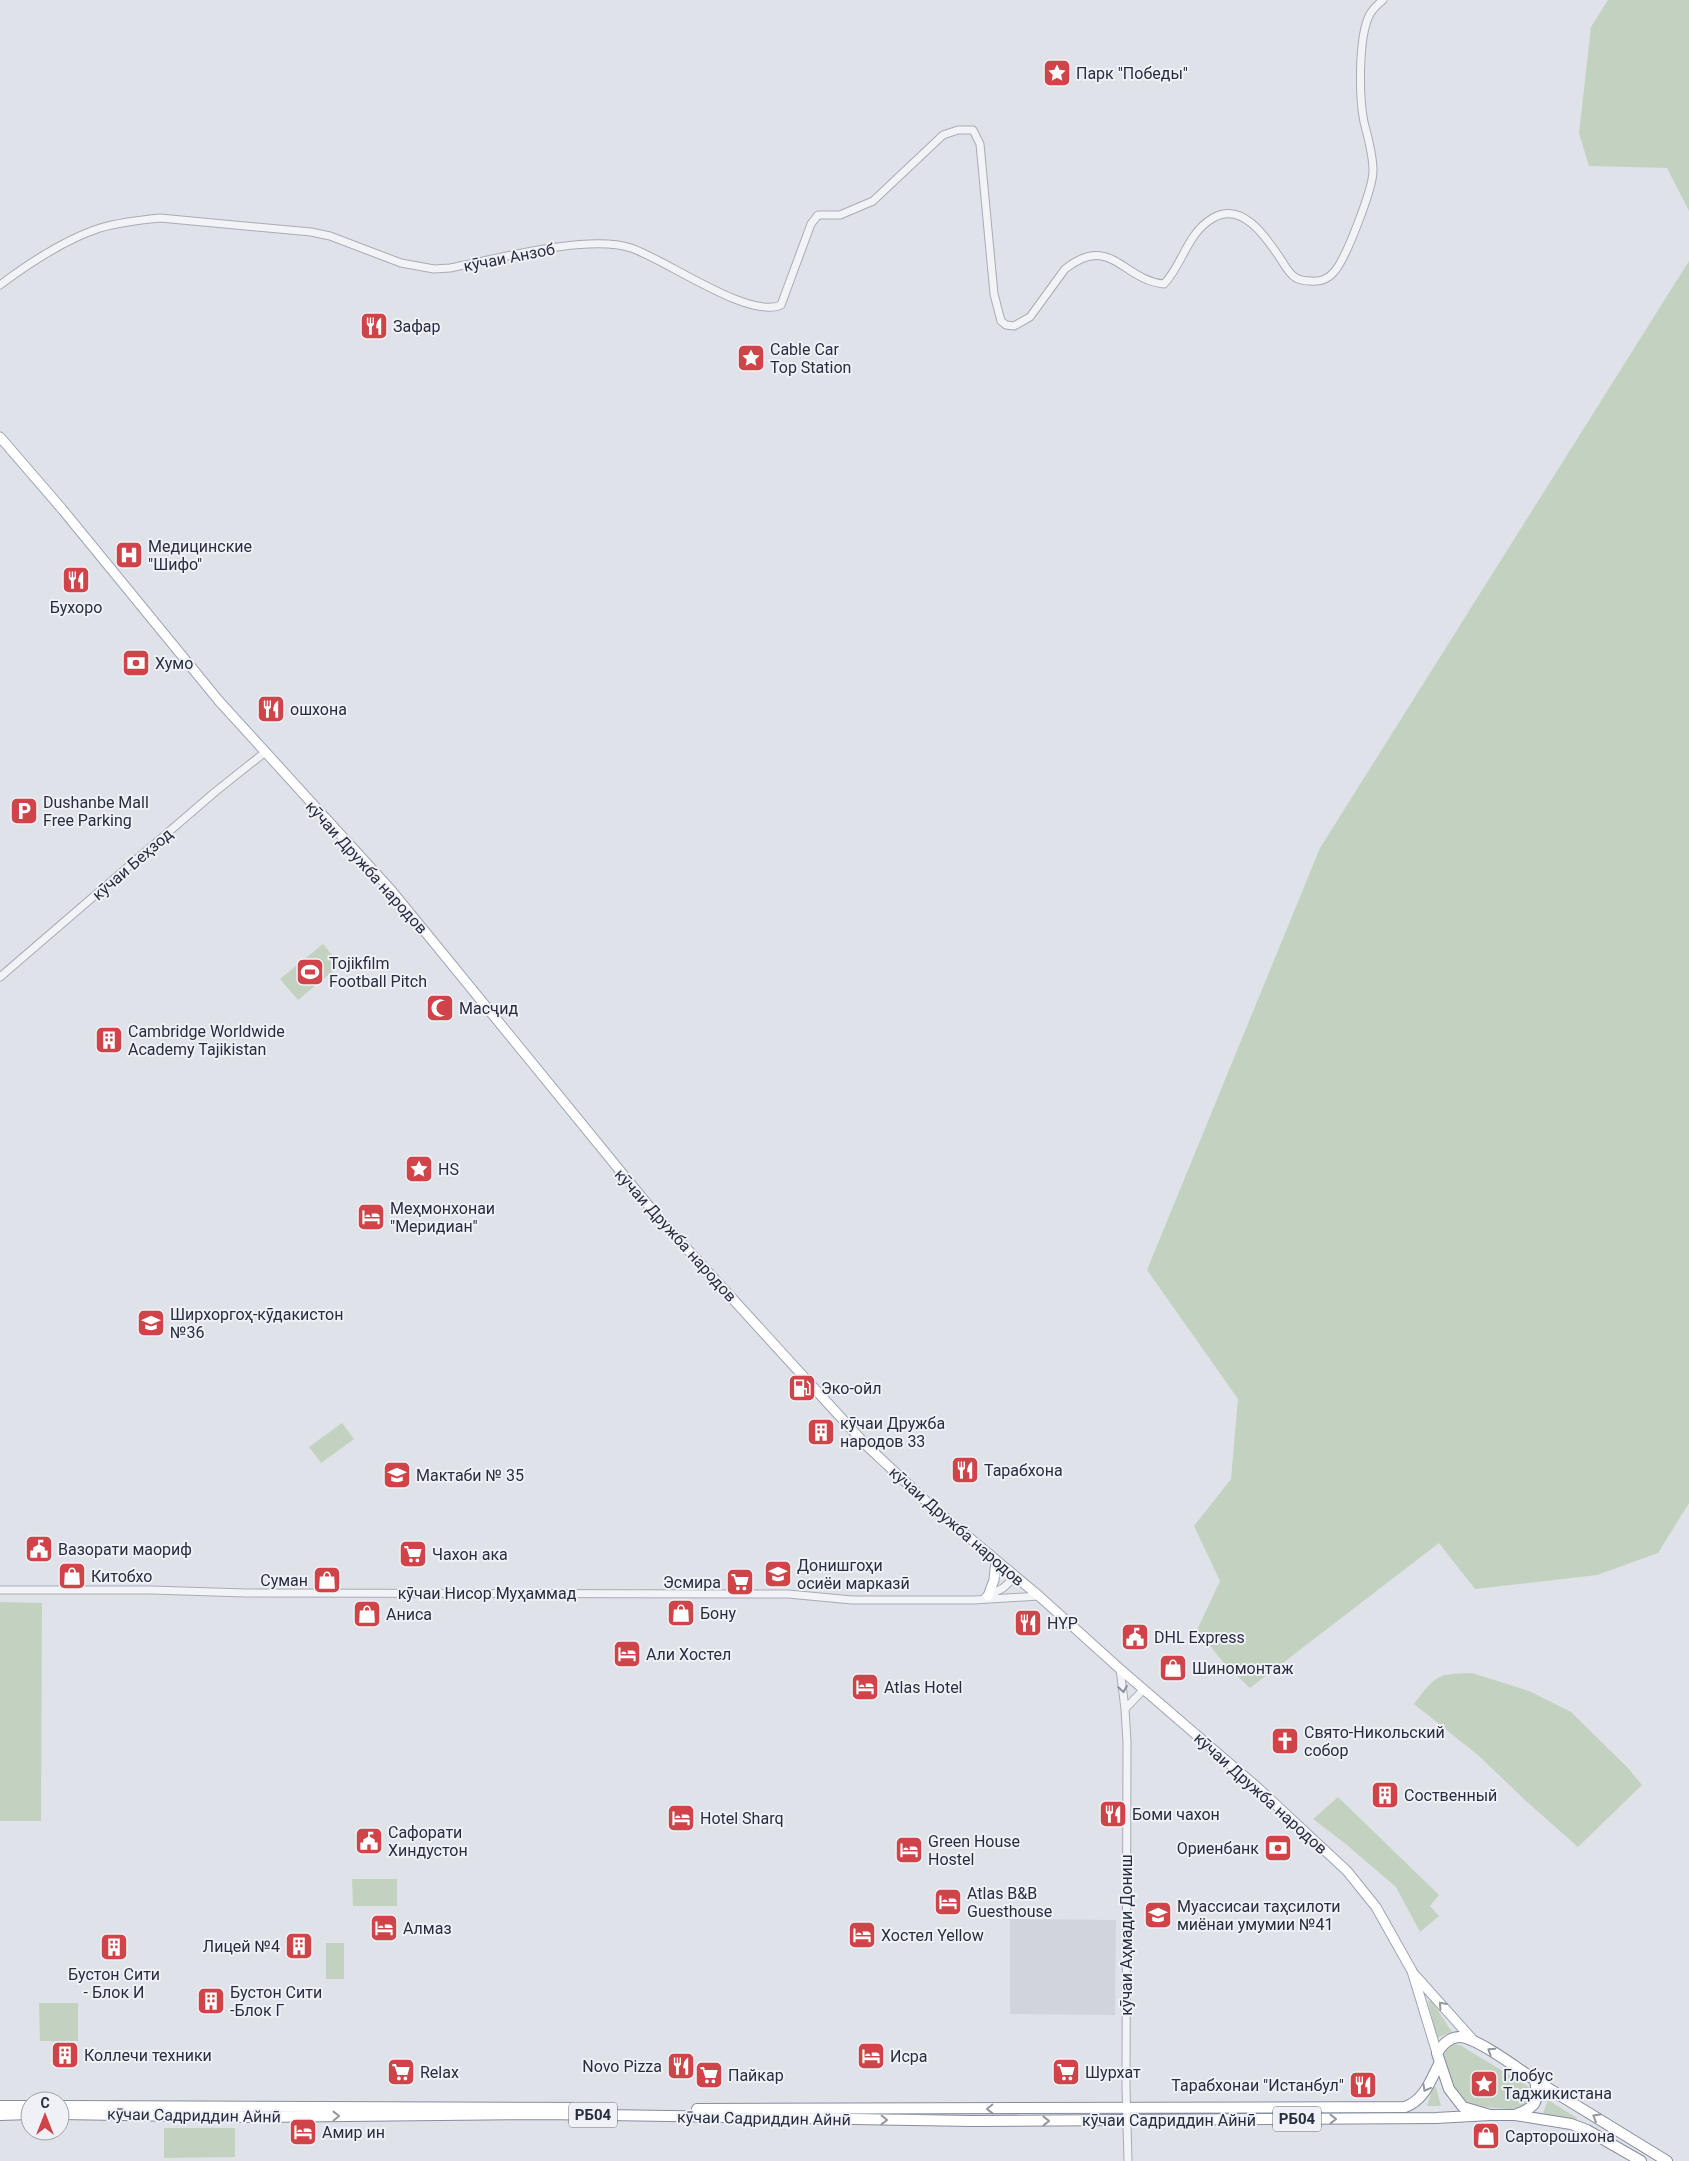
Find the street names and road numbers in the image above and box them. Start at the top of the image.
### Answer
street label: кӯчаи Анзоб [462,239,557,276]
street label: кӯчаи Дружба народов [302,797,431,938]
street label: кӯчаи Беҳзод [88,824,177,904]
street label: кӯчаи Дружба народов [611,1165,740,1306]
street label: кӯчаи Дружба народов [885,1463,1028,1590]
street label: кӯчаи Нисор Муҳаммад [398,1584,577,1603]
street label: кӯчаи Дружба народов [1190,1729,1331,1858]
street label: кӯчаи Аҳмади Дониш [1117,1854,1136,2016]
road number: РБ04 [569,2102,617,2128]
street label: кӯчаи Садриддин Айнӣ [107,2104,281,2127]
road number: РБ04 [1273,2106,1321,2132]
street label: кӯчаи Садриддин Айнӣ [677,2107,851,2130]
street label: кӯчаи Садриддин Айнӣ [1082,2111,1256,2130]

